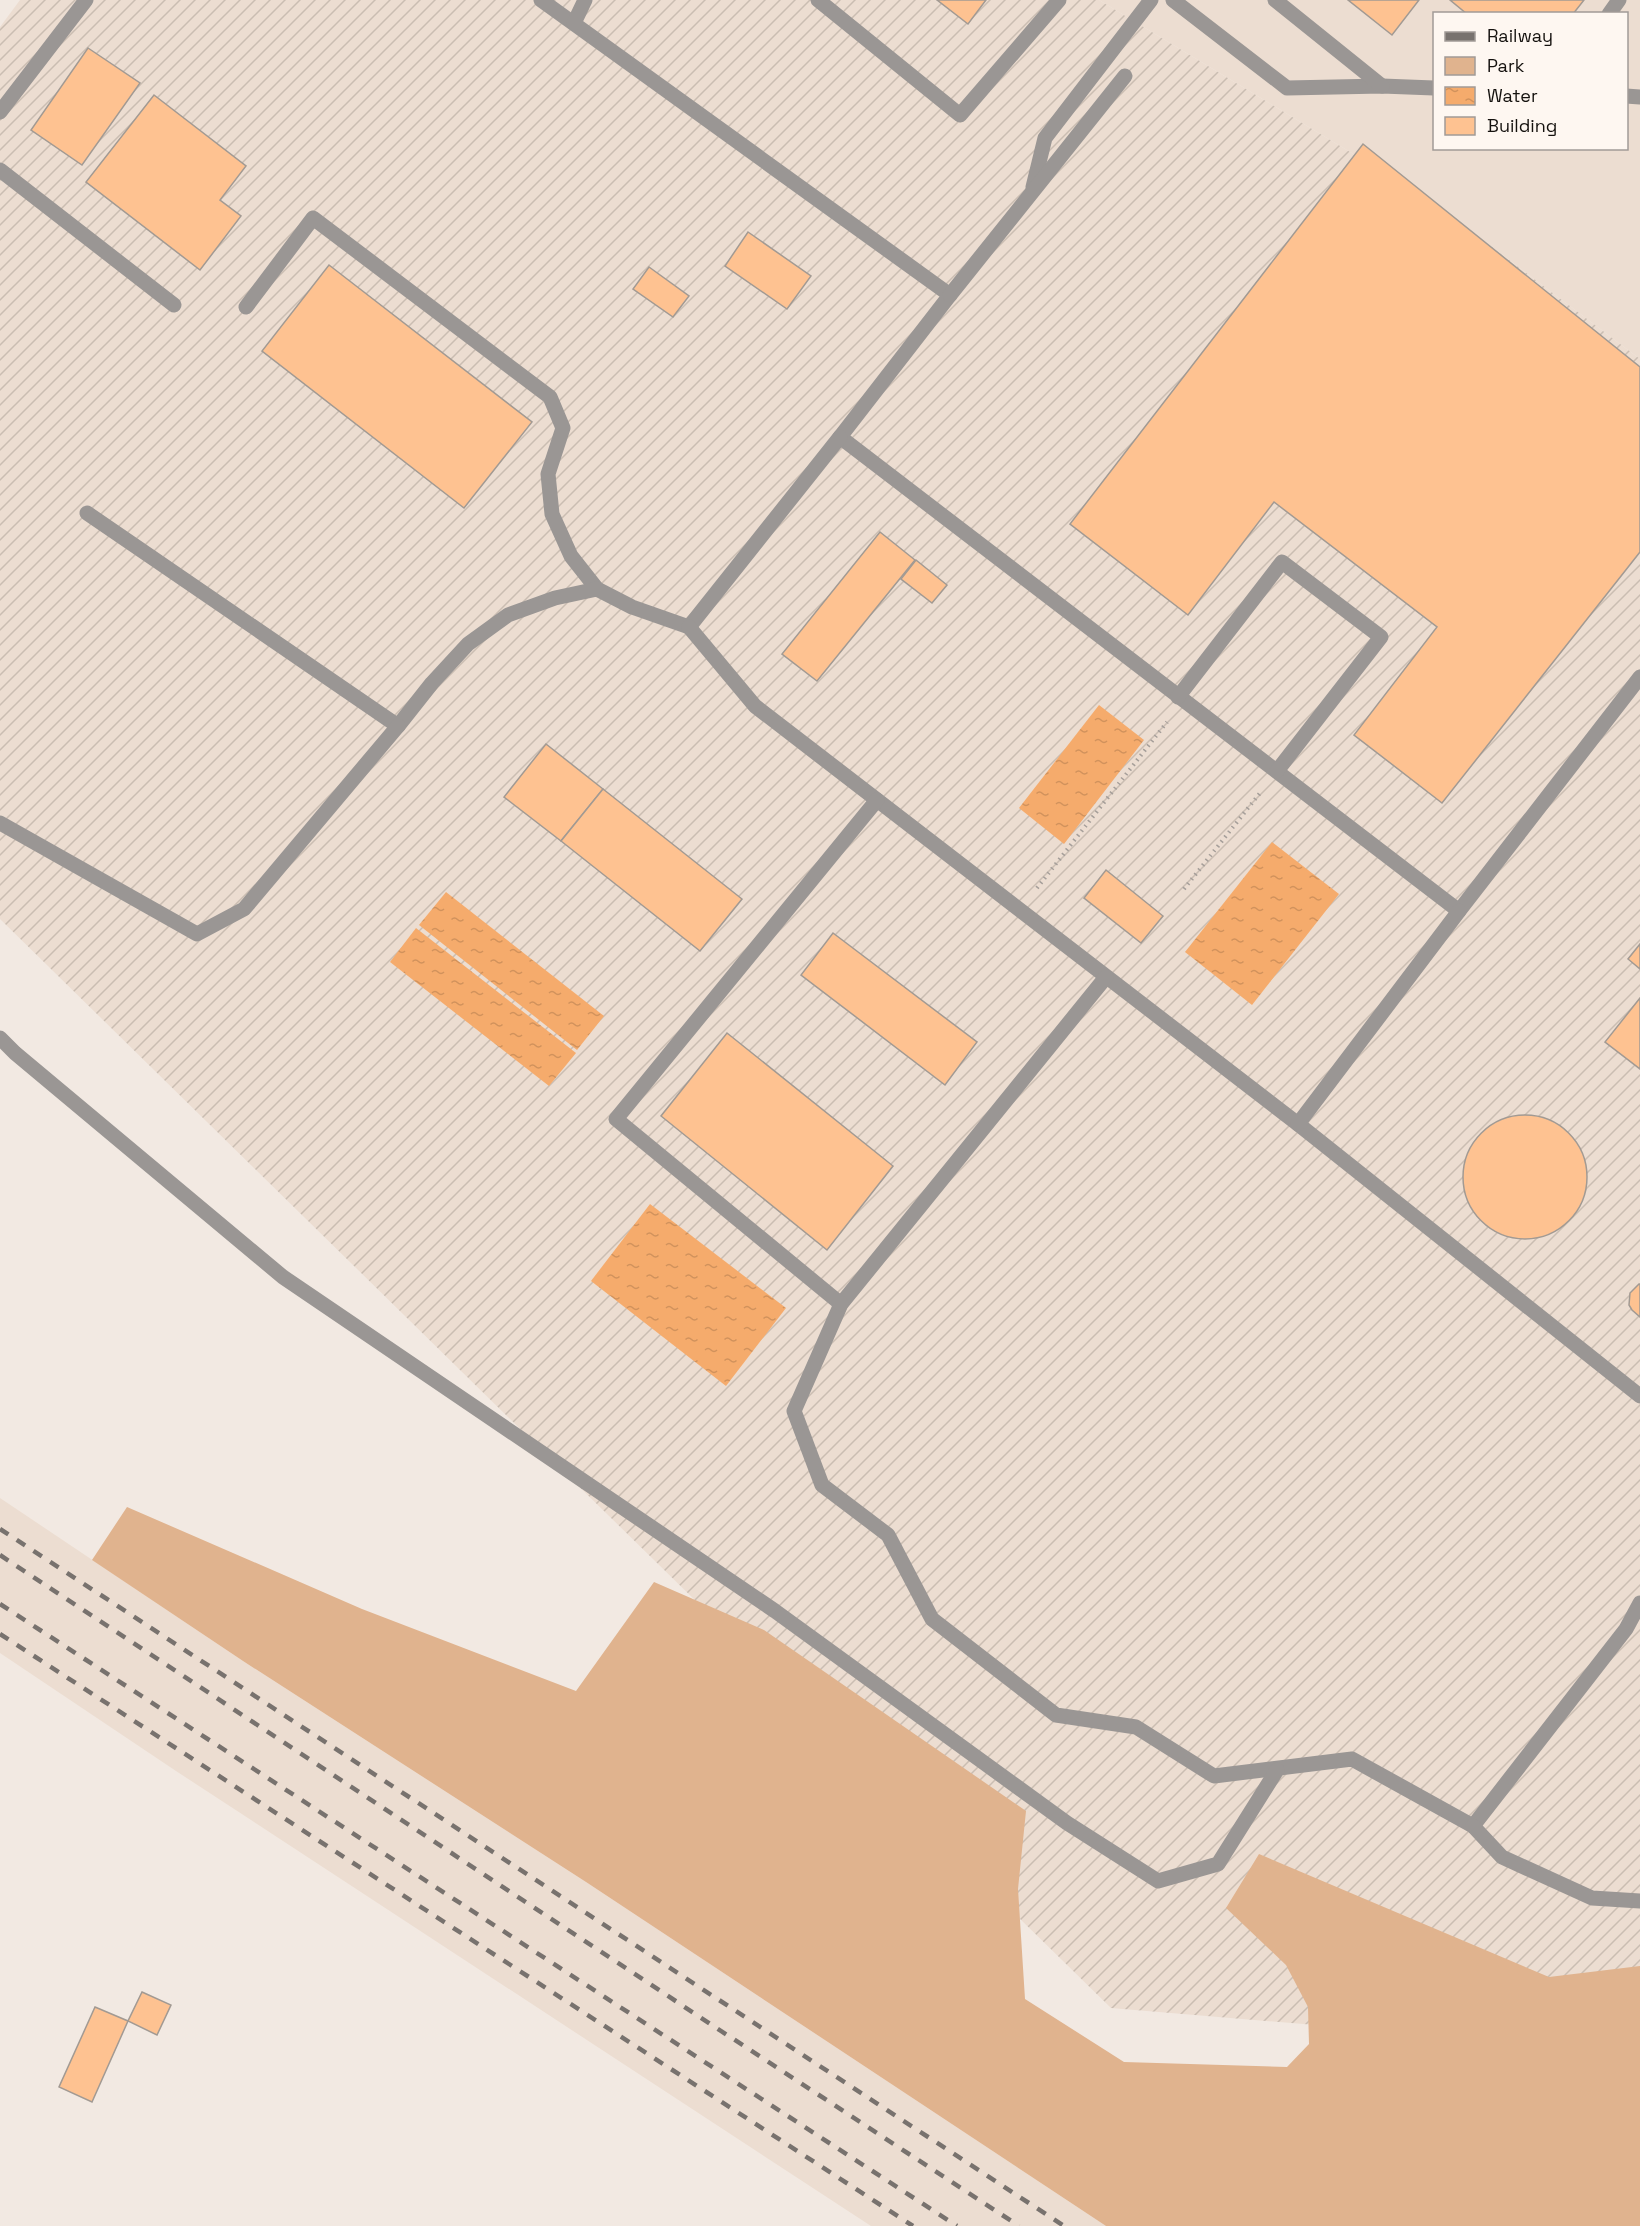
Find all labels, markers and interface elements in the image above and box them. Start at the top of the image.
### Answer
legend [1433,12,1628,150]
text: Railway [1487,24,1553,47]
text: Park [1487,54,1525,77]
text: Water [1487,84,1538,107]
text: Building [1487,114,1557,137]

